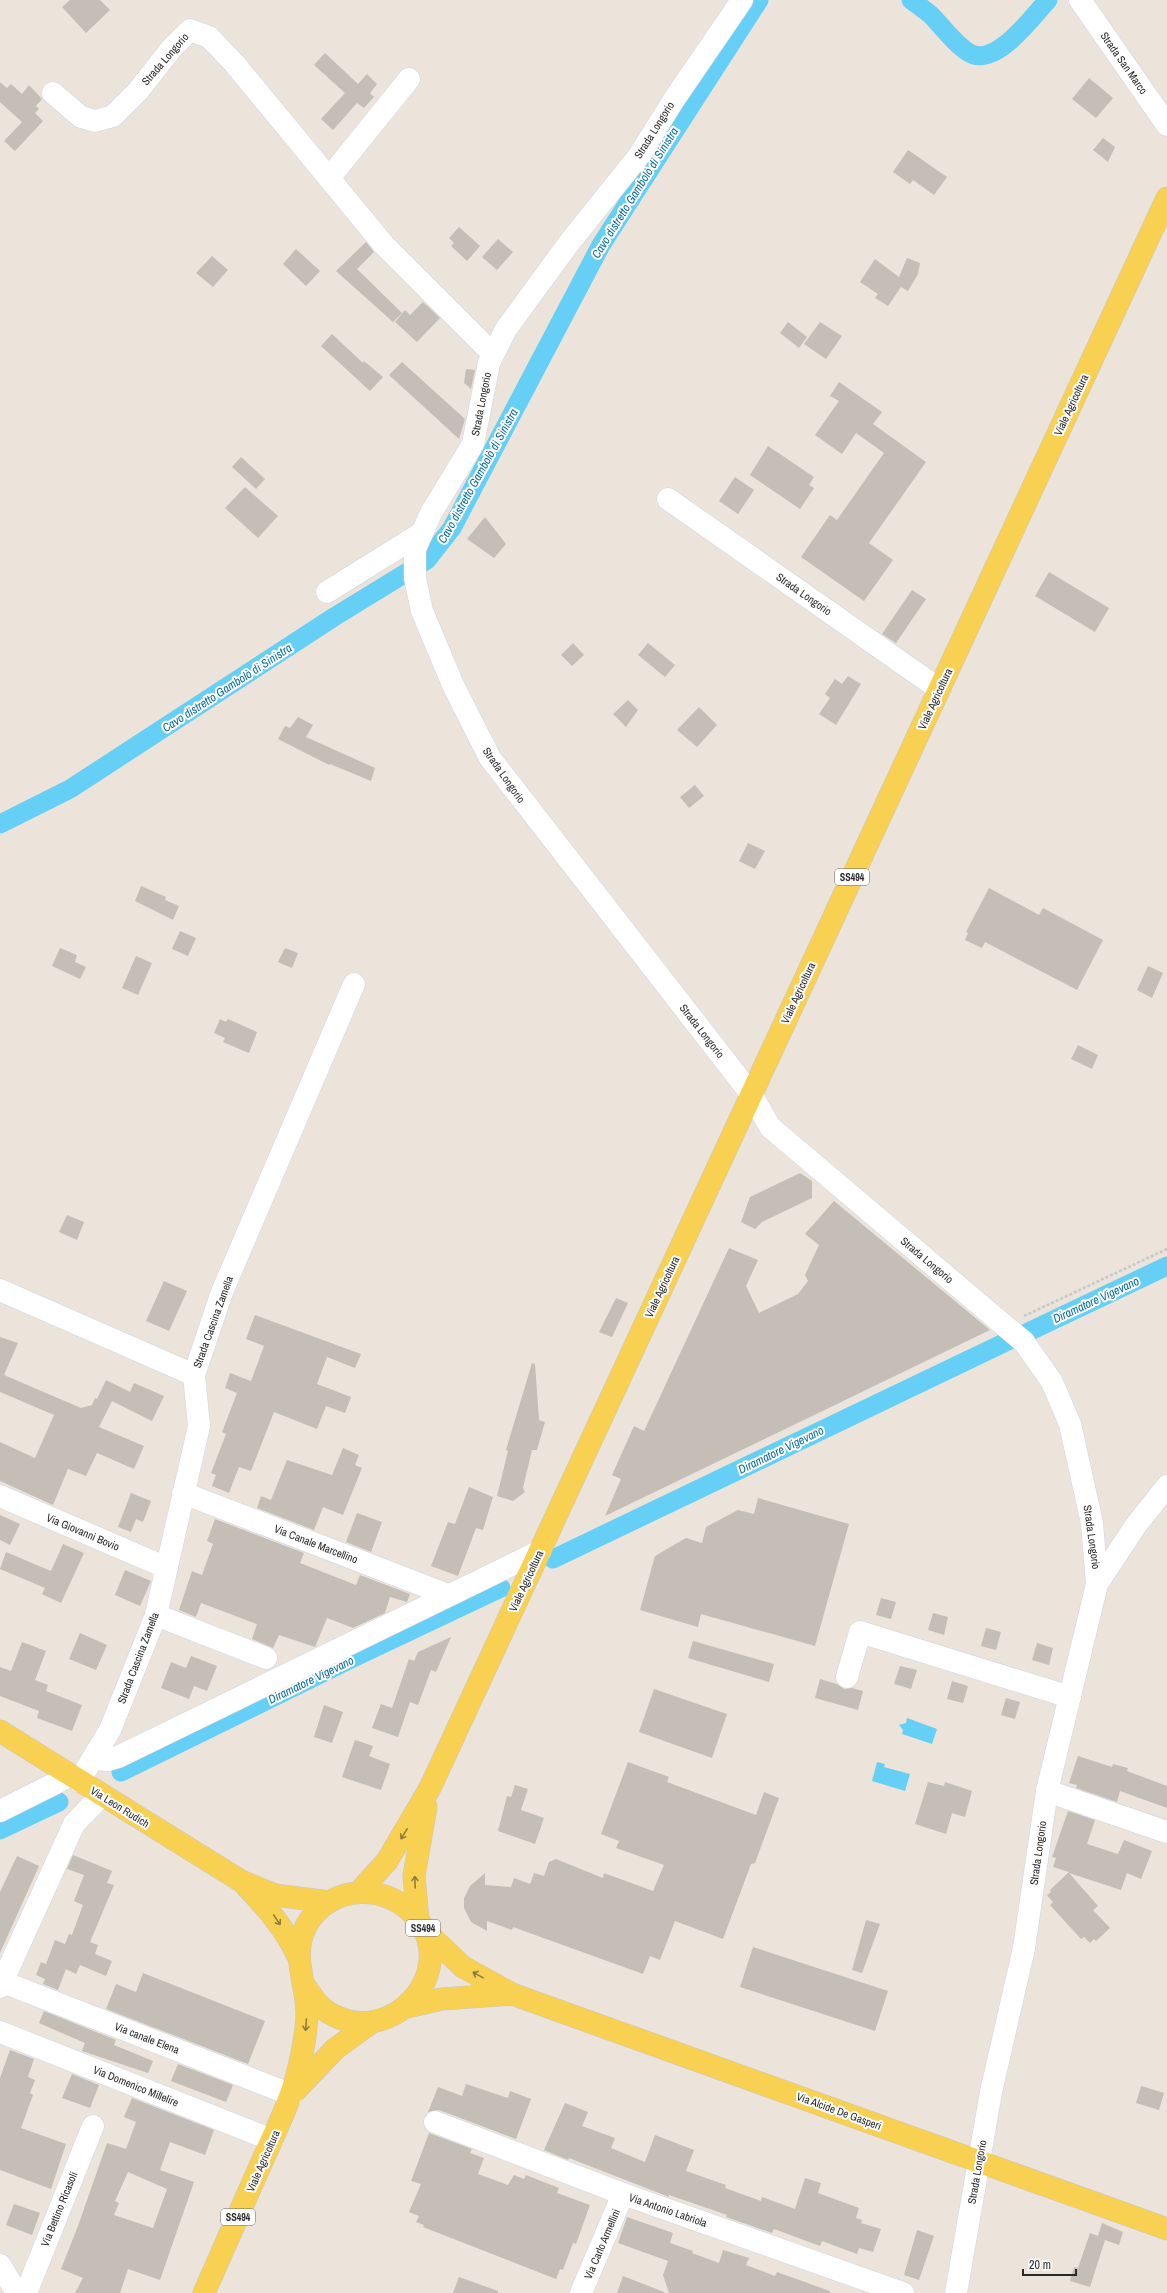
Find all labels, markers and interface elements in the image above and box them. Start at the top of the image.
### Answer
street label: Strada San Marco [1097,29,1151,97]
street label: Strada Longorio [138,30,192,88]
street label: Strada Longorio [631,99,677,161]
water label: Cavo distretto Gambolò di Sinistra [588,124,682,261]
street label: Strada Longorio [468,371,494,437]
street label: Viale Agricoltura [1051,372,1091,438]
water label: Cavo distretto Gambolò di Sinistra [434,405,522,546]
street label: Strada Longorio [773,570,835,618]
water label: Cavo distretto Gambolò di Sinistra [159,640,295,736]
street label: Viale Agricoltura [915,666,955,732]
street label: Strada Longorio [480,744,528,806]
road number: SS494 [835,869,869,885]
street label: Viale Agricoltura [778,960,818,1026]
street label: Strada Longorio [677,1001,727,1061]
street label: Strada Longorio [898,1234,956,1286]
street label: Viale Agricoltura [642,1254,682,1320]
water label: Diramatore Vigevano [1050,1273,1142,1327]
street label: Strada Cascina Zamella [190,1274,236,1370]
water label: Diramatore Vigevano [736,1422,827,1478]
street label: Strada Longorio [1081,1504,1103,1570]
street label: Via Giovanni Bovio [44,1510,122,1554]
street label: Via Canale Marcellino [272,1522,360,1566]
street label: Viale Agricoltura [506,1548,546,1614]
street label: Strada Cascina Zamella [114,1610,162,1706]
water label: Diramatore Vigevano [266,1652,357,1708]
street label: Via Leon Rudich [88,1783,152,1831]
street label: Strada Longorio [1027,1820,1049,1886]
one-way arrow [399,1828,407,1840]
one-way arrow [411,1876,419,1889]
one-way arrow [273,1914,281,1925]
road number: SS494 [406,1920,440,1936]
one-way arrow [472,1971,484,1979]
one-way arrow [302,2018,309,2031]
street label: Via canale Elena [113,2019,181,2057]
street label: Via Domenico Millelire [91,2062,181,2110]
street label: Via Alcide De Gasperi [795,2089,883,2133]
street label: Viale Agricoltura [243,2128,283,2194]
street label: Strada Longorio [964,2139,990,2205]
street label: Via Bettino Ricasoli [38,2169,80,2249]
street label: Via Antonio Labriola [627,2190,709,2230]
street label: Via Carlo Armellini [581,2207,623,2281]
road number: SS494 [221,2209,255,2225]
scale bar [1023,2251,1076,2277]
text: 20 m [1029,2257,1051,2273]

